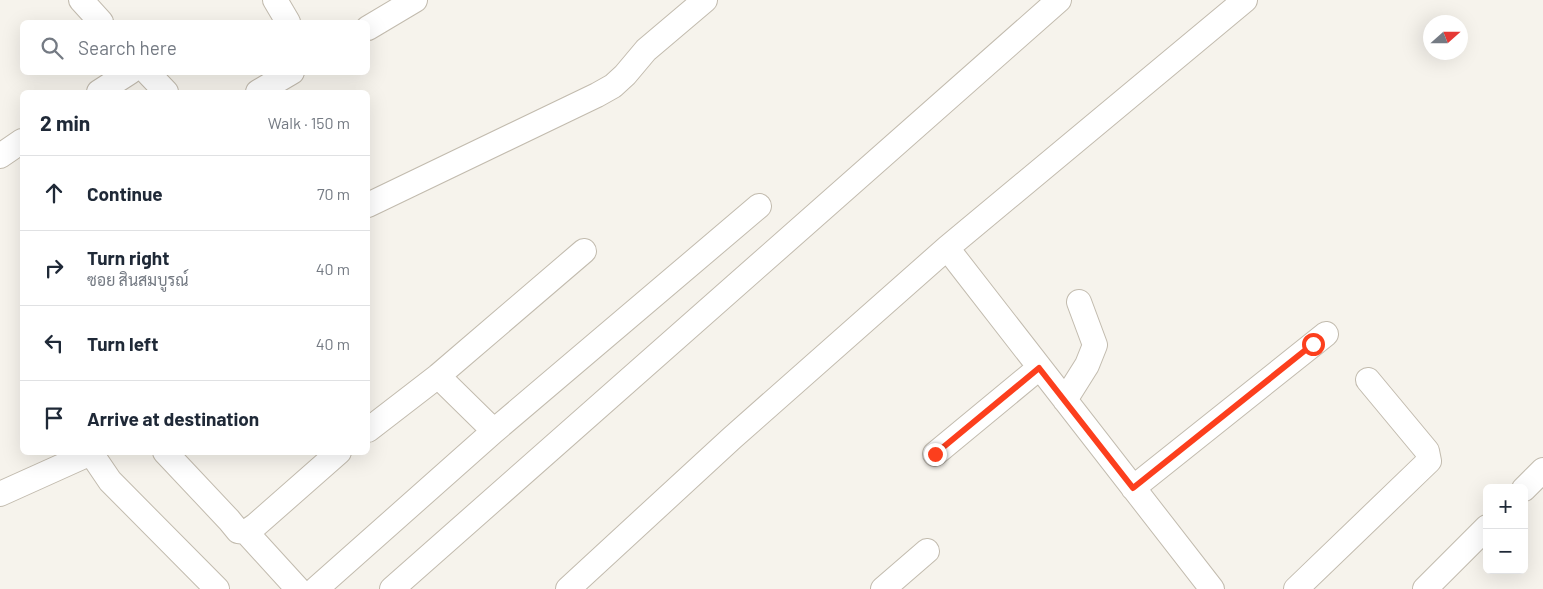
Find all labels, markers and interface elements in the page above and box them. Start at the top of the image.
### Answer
north arrow [1423,15,1468,60]
search box [20,20,370,75]
icon: search [38,34,66,62]
text: Search here [78,36,177,59]
text: 2 min [40,110,90,135]
text: Walk · 150 m [268,113,350,132]
icon: ahead [40,179,68,207]
text: Continue [87,182,163,205]
text: 70 m [317,184,350,203]
text: Turn right [87,246,169,269]
icon: right [40,254,68,282]
text: 40 m [316,259,350,278]
text: ซอย สินสมบูรณ์ [87,270,189,289]
icon: left [40,329,68,357]
text: Turn left [87,332,158,355]
route start [1302,333,1325,356]
text: 40 m [316,334,350,353]
icon: arrive [40,404,68,432]
text: Arrive at destination [87,407,259,430]
route end [924,443,947,466]
map controls [1483,484,1528,574]
button: + [1483,484,1528,529]
button: − [1483,529,1528,574]

